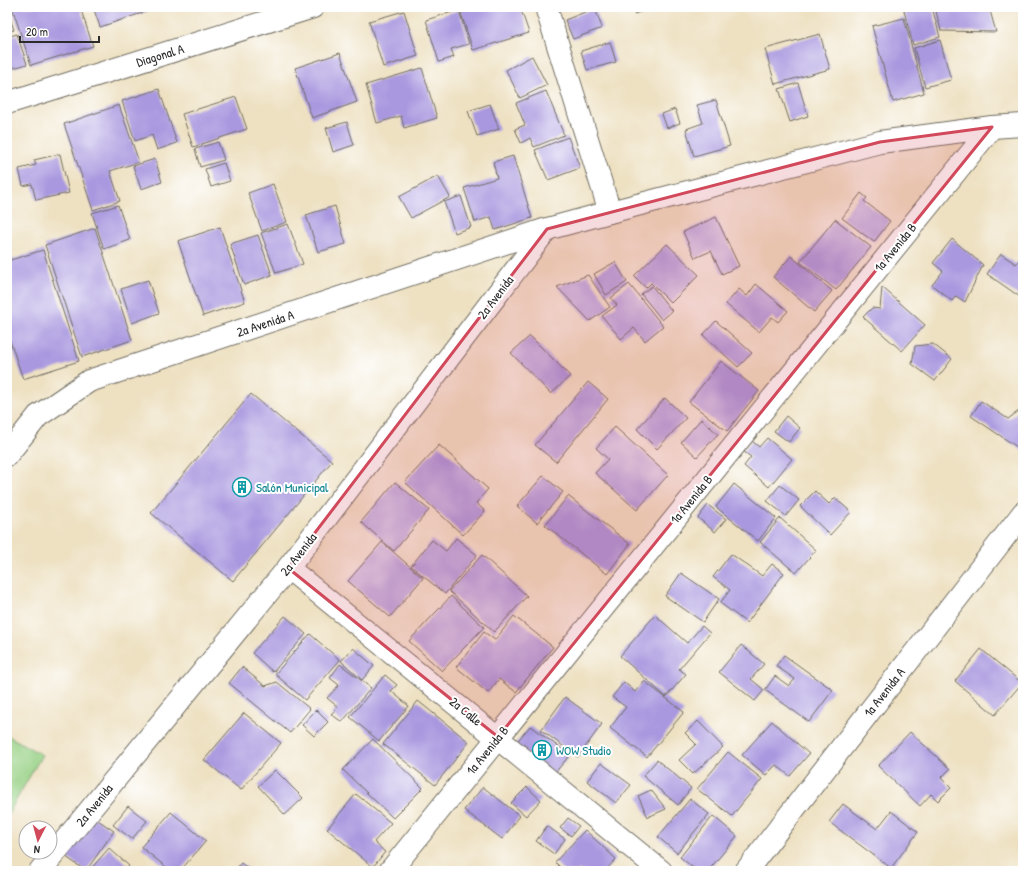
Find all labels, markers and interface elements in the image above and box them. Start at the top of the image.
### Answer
scale bar [20,18,99,44]
text: 20 m [26,23,48,40]
street label: Diagonal A [134,39,187,71]
street label: 1a Avenida B [870,218,921,275]
street label: 2a Avenida [473,272,517,322]
street label: 2a Avenida A [234,305,297,341]
street label: 1a Avenida B [666,470,717,527]
building icon: Salón Municipal [231,476,253,498]
place label: Salón Municipal [256,478,329,496]
street label: 2a Avenida [276,529,320,579]
street label: 1a Avenida A [859,663,909,720]
street label: 2a Calle [446,692,486,730]
street label: 1a Avenida B [462,721,513,778]
building icon: WOW Studio [531,739,553,761]
place label: WOW Studio [556,741,611,759]
street label: 2a Avenida [71,780,117,830]
north arrow [18,820,58,860]
text: N [33,843,41,857]

